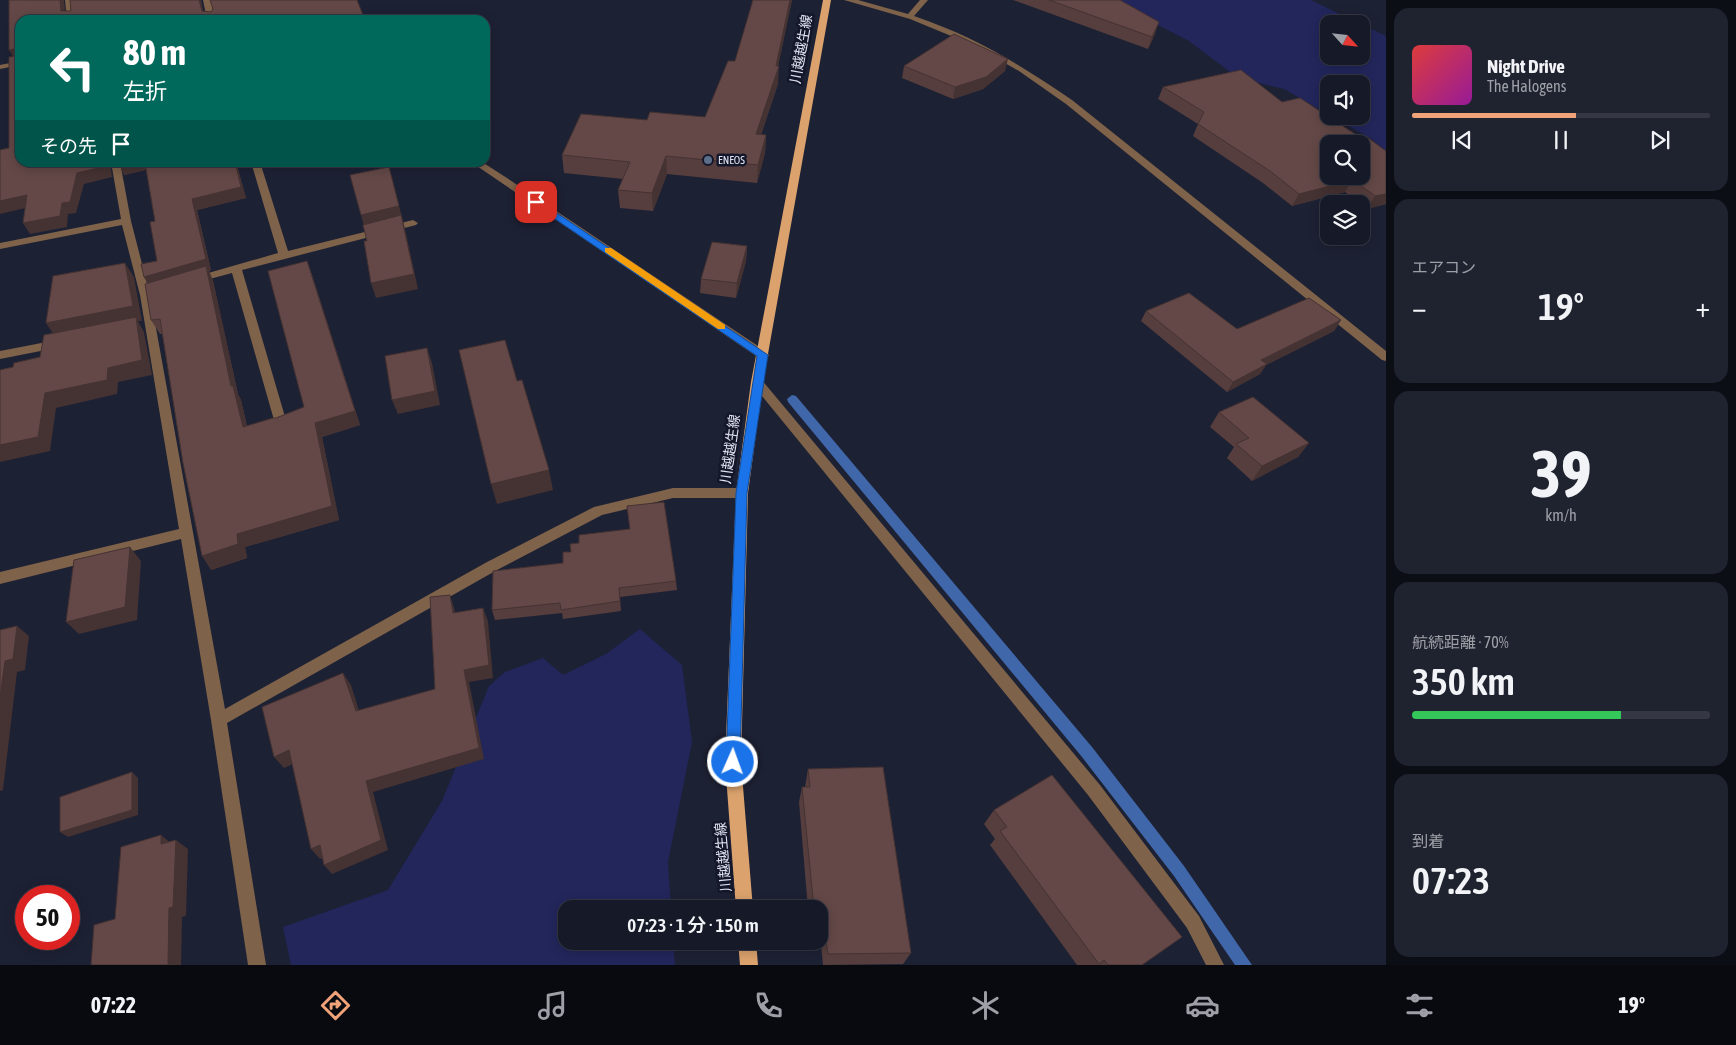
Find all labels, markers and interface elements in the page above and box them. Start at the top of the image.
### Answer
street label: 川越越生線 [787,13,815,85]
north arrow [1320,15,1370,65]
map controls [1320,15,1370,245]
text: 80 m [123,32,186,72]
icon: left [40,35,105,100]
text: Night Drive [1487,55,1565,77]
button: sound [1320,75,1370,125]
text: The Halogens [1487,77,1567,95]
text: 左折 [123,78,167,104]
icon: previous [1448,126,1476,154]
icon: pause [1547,126,1575,154]
icon: next [1646,126,1674,154]
icon: arrive [107,130,135,158]
text: その先 [40,135,97,157]
button: search [1320,135,1370,185]
marker: ENEOS [702,154,714,166]
place label: ENEOS [718,154,745,166]
pin [515,181,557,223]
icon: arrive [522,188,550,216]
button: layers [1320,195,1370,245]
text: エアコン [1412,258,1476,276]
text: 19° [1538,285,1584,328]
text: − [1412,291,1427,323]
text: + [1695,291,1710,323]
street label: 川越越生線 [717,413,743,485]
text: 39 [1530,436,1592,511]
text: km/h [1545,506,1577,524]
text: 航続距離 · 70% [1412,633,1509,651]
text: 350 km [1412,660,1515,703]
position arrow [706,735,758,787]
street label: 川越越生線 [712,821,734,893]
text: 到着 [1412,832,1444,850]
text: 07:23 [1412,859,1490,902]
speed limit sign: 50 [15,885,80,950]
text: 07:23 · 1 分 · 150 m [627,914,759,936]
icon: directions [318,988,353,1023]
icon: music [535,988,570,1023]
icon: phone [751,988,786,1023]
icon: climate [968,988,1003,1023]
icon: car [1185,988,1220,1023]
icon: filters [1402,988,1437,1023]
text: 07:22 [91,992,136,1018]
text: 19° [1618,992,1645,1018]

